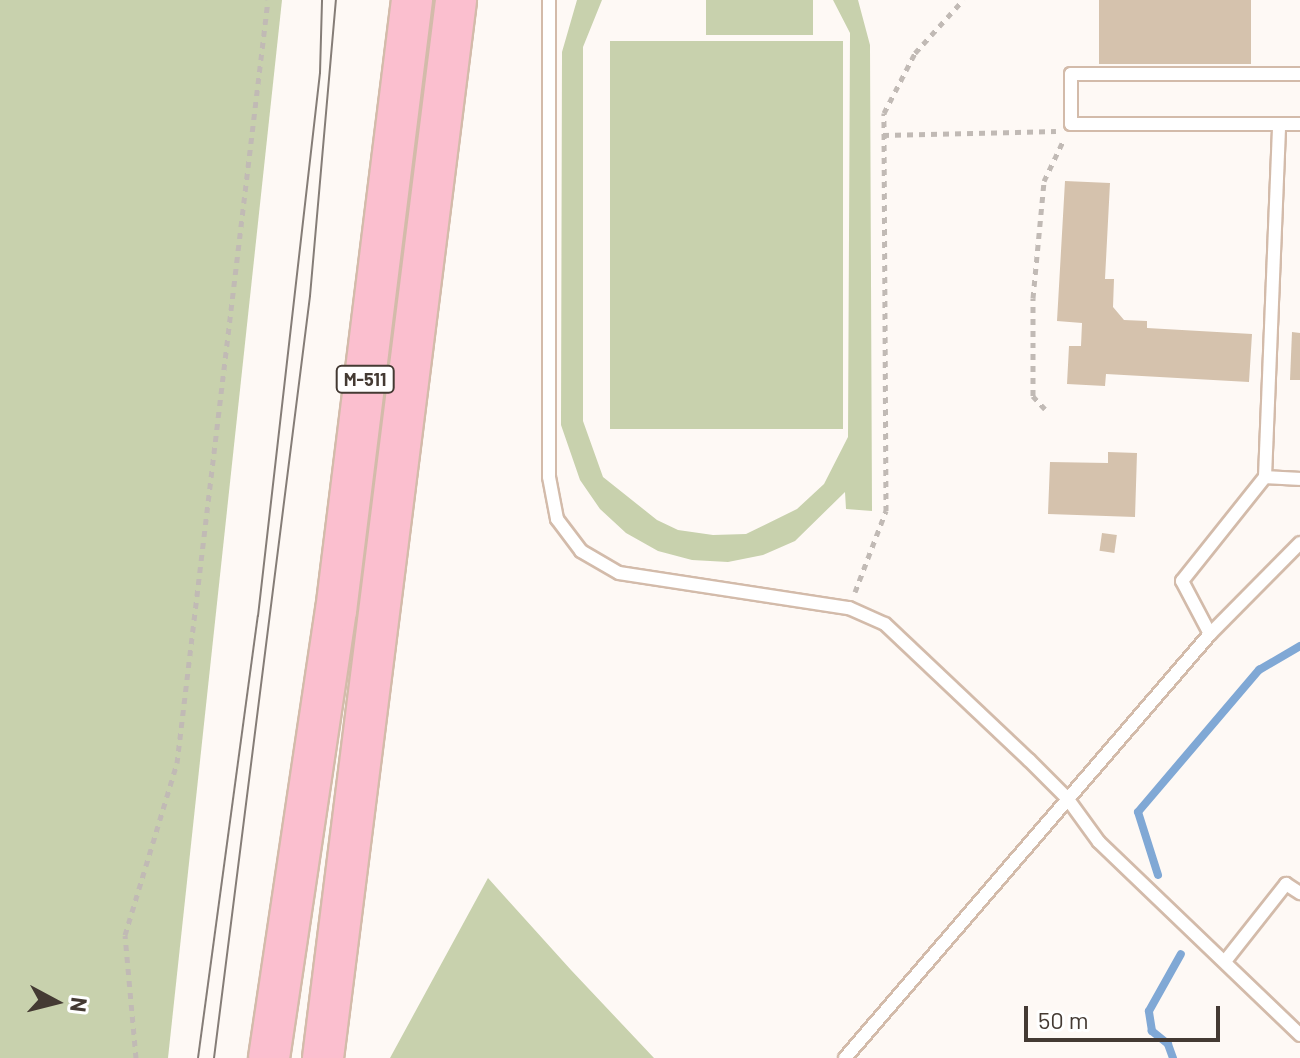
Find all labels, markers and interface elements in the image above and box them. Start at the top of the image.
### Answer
road number: M-511 [335,365,395,393]
north arrow [16,962,96,1042]
scale bar [1028,990,1224,1040]
text: N [66,996,94,1014]
text: 50 m [1038,1005,1089,1034]

